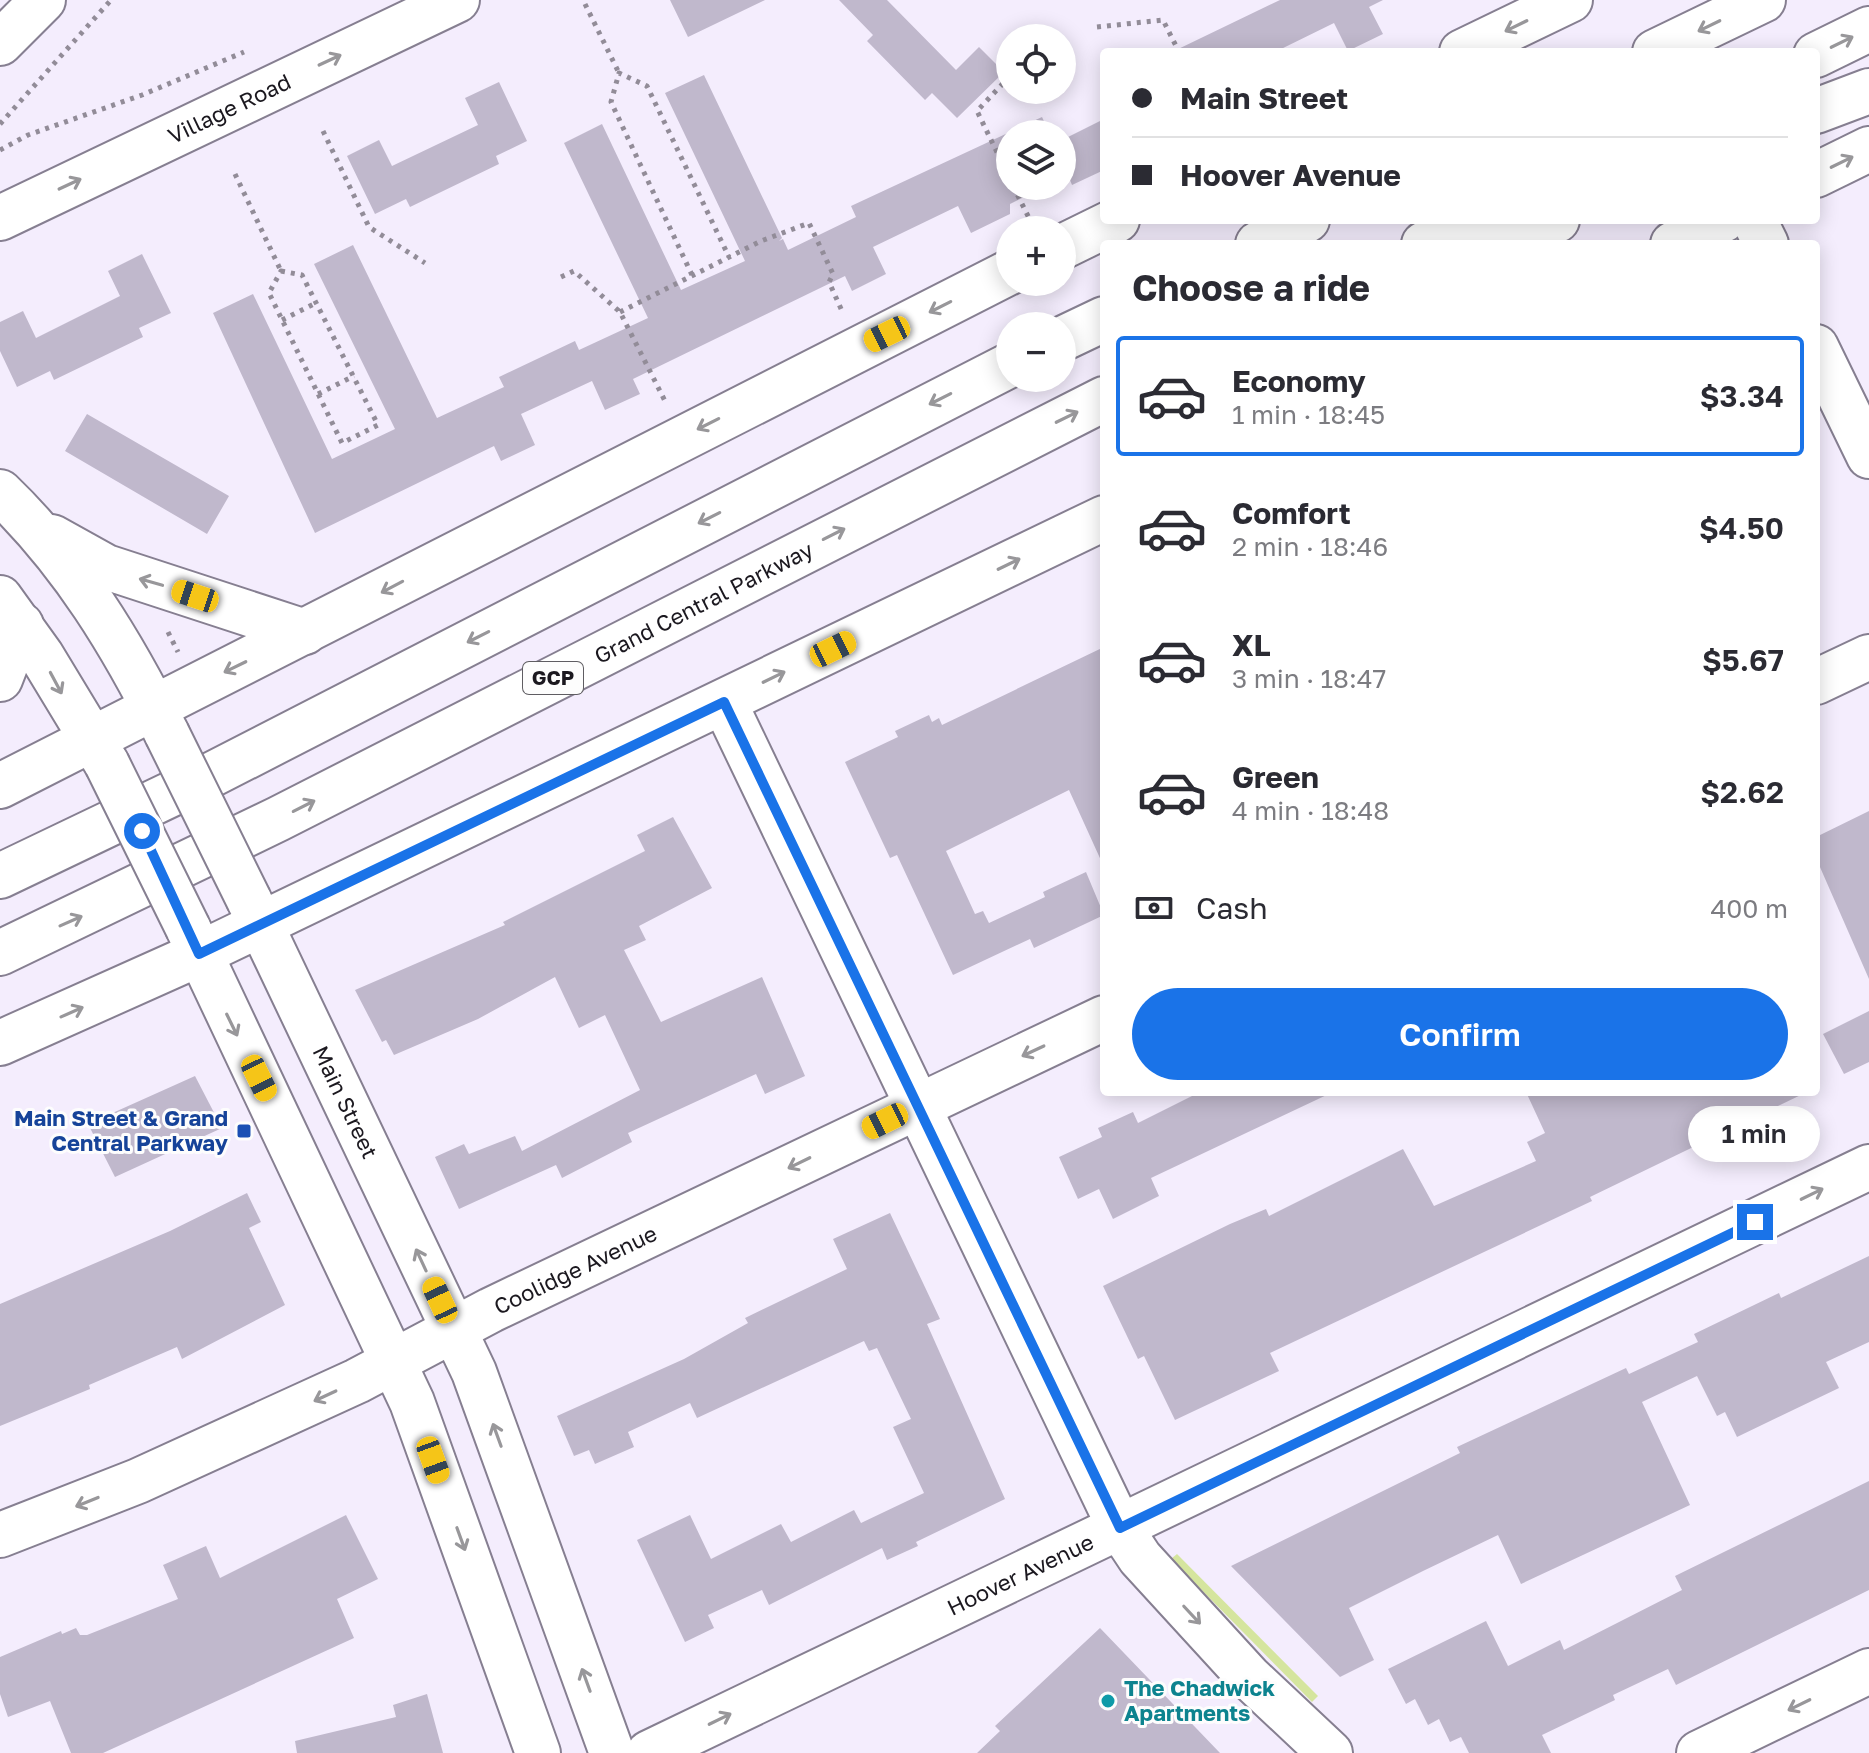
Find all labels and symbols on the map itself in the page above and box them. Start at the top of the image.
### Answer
one-way arrow [1504,19,1528,34]
one-way arrow [1697,19,1721,34]
one-way arrow [1830,34,1854,49]
one-way arrow [318,52,342,67]
street label: Village Road [163,67,295,149]
one-way arrow [1830,154,1854,169]
one-way arrow [58,176,82,191]
one-way arrow [929,300,953,315]
car [860,313,914,355]
one-way arrow [929,392,953,408]
one-way arrow [1054,409,1078,424]
one-way arrow [697,417,721,433]
one-way arrow [697,510,721,526]
one-way arrow [822,525,846,541]
street label: Grand Central Parkway [589,535,817,669]
one-way arrow [996,556,1020,571]
one-way arrow [138,574,164,589]
car [168,577,222,615]
one-way arrow [380,580,404,596]
car [806,628,860,670]
one-way arrow [466,630,490,645]
one-way arrow [223,660,247,675]
road number: GCP [523,662,583,694]
one-way arrow [762,669,786,684]
one-way arrow [49,670,64,694]
one-way arrow [292,798,316,814]
route start [124,813,160,849]
one-way arrow [58,913,83,928]
one-way arrow [59,1004,83,1019]
one-way arrow [225,1012,241,1036]
street label: Main Street [308,1041,384,1163]
one-way arrow [1022,1044,1046,1059]
car [238,1051,280,1105]
car [858,1100,912,1142]
place label: Main Street & Grand Central Parkway [14,1104,228,1156]
callout: 1 min [1689,1106,1821,1162]
marker: Main Street & Grand Central Parkway [235,1122,253,1140]
one-way arrow [787,1156,811,1171]
one-way arrow [1800,1186,1824,1202]
route end [1737,1204,1773,1240]
street label: Coolidge Avenue [489,1219,661,1320]
one-way arrow [413,1248,428,1272]
car [419,1273,461,1327]
one-way arrow [313,1389,337,1404]
one-way arrow [489,1423,504,1448]
car [414,1433,452,1487]
one-way arrow [75,1495,100,1510]
one-way arrow [455,1526,469,1551]
street label: Hoover Avenue [943,1528,1098,1621]
one-way arrow [1183,1605,1201,1625]
one-way arrow [578,1668,592,1692]
place label: The Chadwick Apartments [1124,1674,1275,1726]
marker: The Chadwick Apartments [1099,1692,1117,1710]
one-way arrow [1787,1698,1811,1713]
one-way arrow [707,1711,731,1727]

